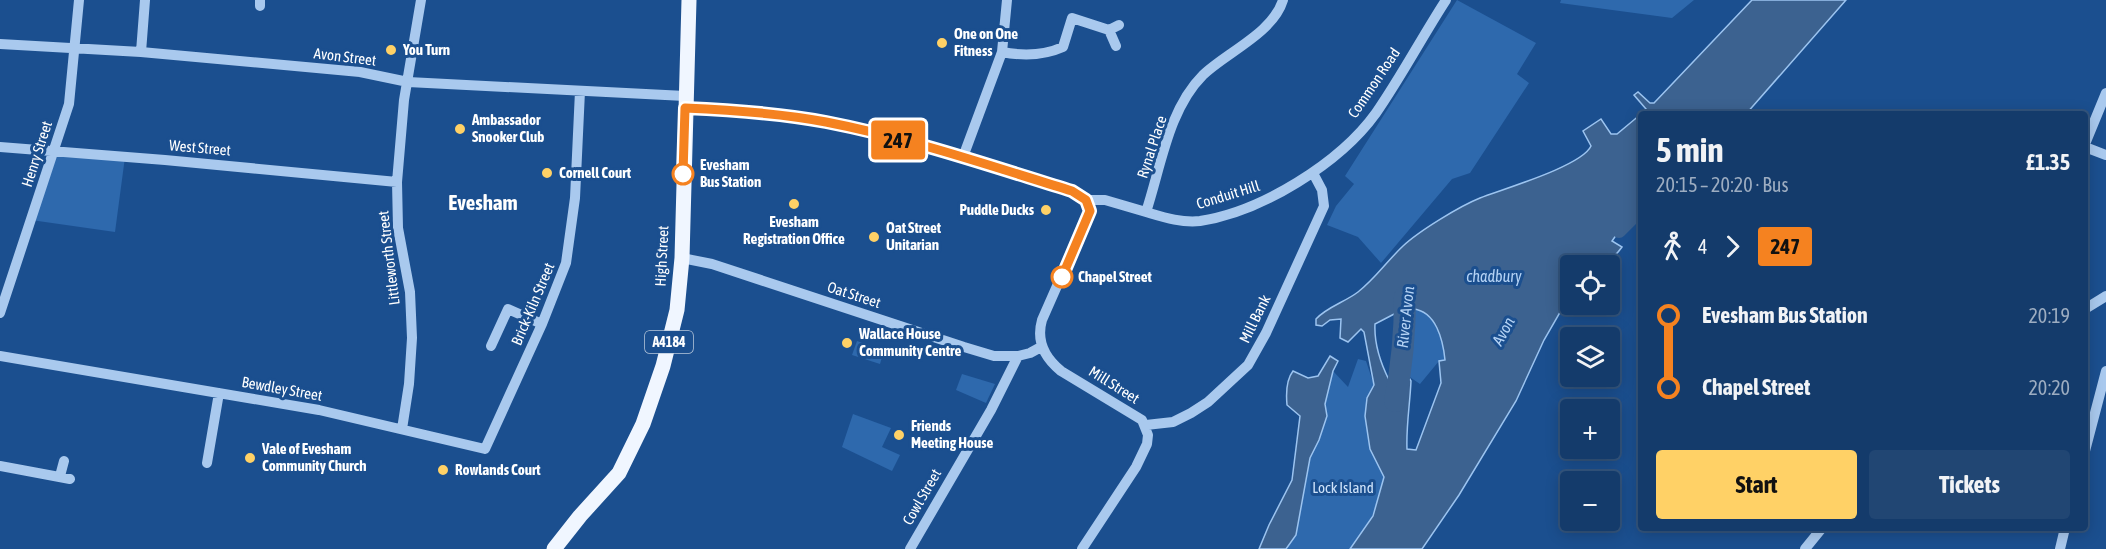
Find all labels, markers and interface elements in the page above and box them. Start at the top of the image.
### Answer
place label: One on One Fitness [954,25,1018,59]
marker: One on One Fitness [935,36,949,50]
place label: You Turn [402,41,450,58]
marker: You Turn [384,43,398,57]
street label: Avon Street [313,44,377,69]
street label: Common Road [1344,45,1403,121]
place label: Ambassador Snooker Club [471,111,544,145]
street label: Rynal Place [1133,113,1170,180]
street label: Henry Street [18,119,55,189]
line badge: 247 [864,120,932,160]
marker: Ambassador Snooker Club [453,122,467,136]
text: 247 [883,128,913,152]
text: 5 min [1656,131,1723,169]
street label: West Street [169,136,232,159]
text: £1.35 [2026,149,2070,175]
place label: Evesham Bus Station [700,156,761,190]
marker: Evesham Bus Station [672,163,694,185]
place label: Cornell Court [559,164,632,181]
marker: Cornell Court [540,166,554,180]
text: 20:15 – 20:20 · Bus [1656,173,1789,196]
street label: Conduit Hill [1194,177,1262,212]
district label: Evesham [448,190,518,214]
marker: Evesham Registration Office [787,197,801,211]
place label: Puddle Ducks [959,201,1035,218]
marker: Puddle Ducks [1039,203,1053,217]
street label: Littleworth Street [374,210,403,306]
place label: Evesham Registration Office [743,213,845,247]
place label: Oat Street Unitarian [886,219,942,253]
street label: High Street [651,225,672,287]
marker: Oat Street Unitarian [867,230,881,244]
icon: walk [1656,230,1689,263]
icon: forward [1716,230,1749,263]
text: 247 [1770,234,1800,258]
text: 4 [1698,235,1707,258]
map controls [1560,255,1620,531]
button: locate [1560,255,1620,315]
street label: Brick-Kiln Street [508,260,558,348]
marker: Chapel Street [1051,266,1073,288]
water label: chadbury [1466,267,1522,286]
place label: Chapel Street [1078,268,1153,285]
street label: Oat Street [825,278,883,311]
water label: River Avon [1393,285,1417,349]
street label: Mill Bank [1236,292,1274,346]
text: Evesham Bus Station [1702,302,1868,328]
text: 20:19 [2028,304,2070,327]
water label: Avon [1488,314,1518,349]
place label: Wallace House Community Centre [858,325,962,359]
button: layers [1560,327,1620,387]
road number: A4184 [645,331,693,353]
marker: Wallace House Community Centre [840,336,854,350]
street label: Mill Street [1086,362,1143,407]
street label: Bewdley Street [241,373,324,404]
text: Chapel Street [1702,374,1810,400]
text: 20:20 [2028,376,2070,399]
button: + [1560,399,1620,459]
place label: Friends Meeting House [911,417,993,451]
marker: Friends Meeting House [892,428,906,442]
place label: Vale of Evesham Community Church [261,440,366,474]
button: Start [1656,450,1857,519]
button: Tickets [1869,450,2070,519]
marker: Vale of Evesham Community Church [243,451,257,465]
place label: Rowlands Court [455,461,541,478]
marker: Rowlands Court [436,463,450,477]
street label: Cowl Street [899,466,944,528]
button: − [1560,471,1620,531]
park label: Lock Island [1312,479,1374,496]

